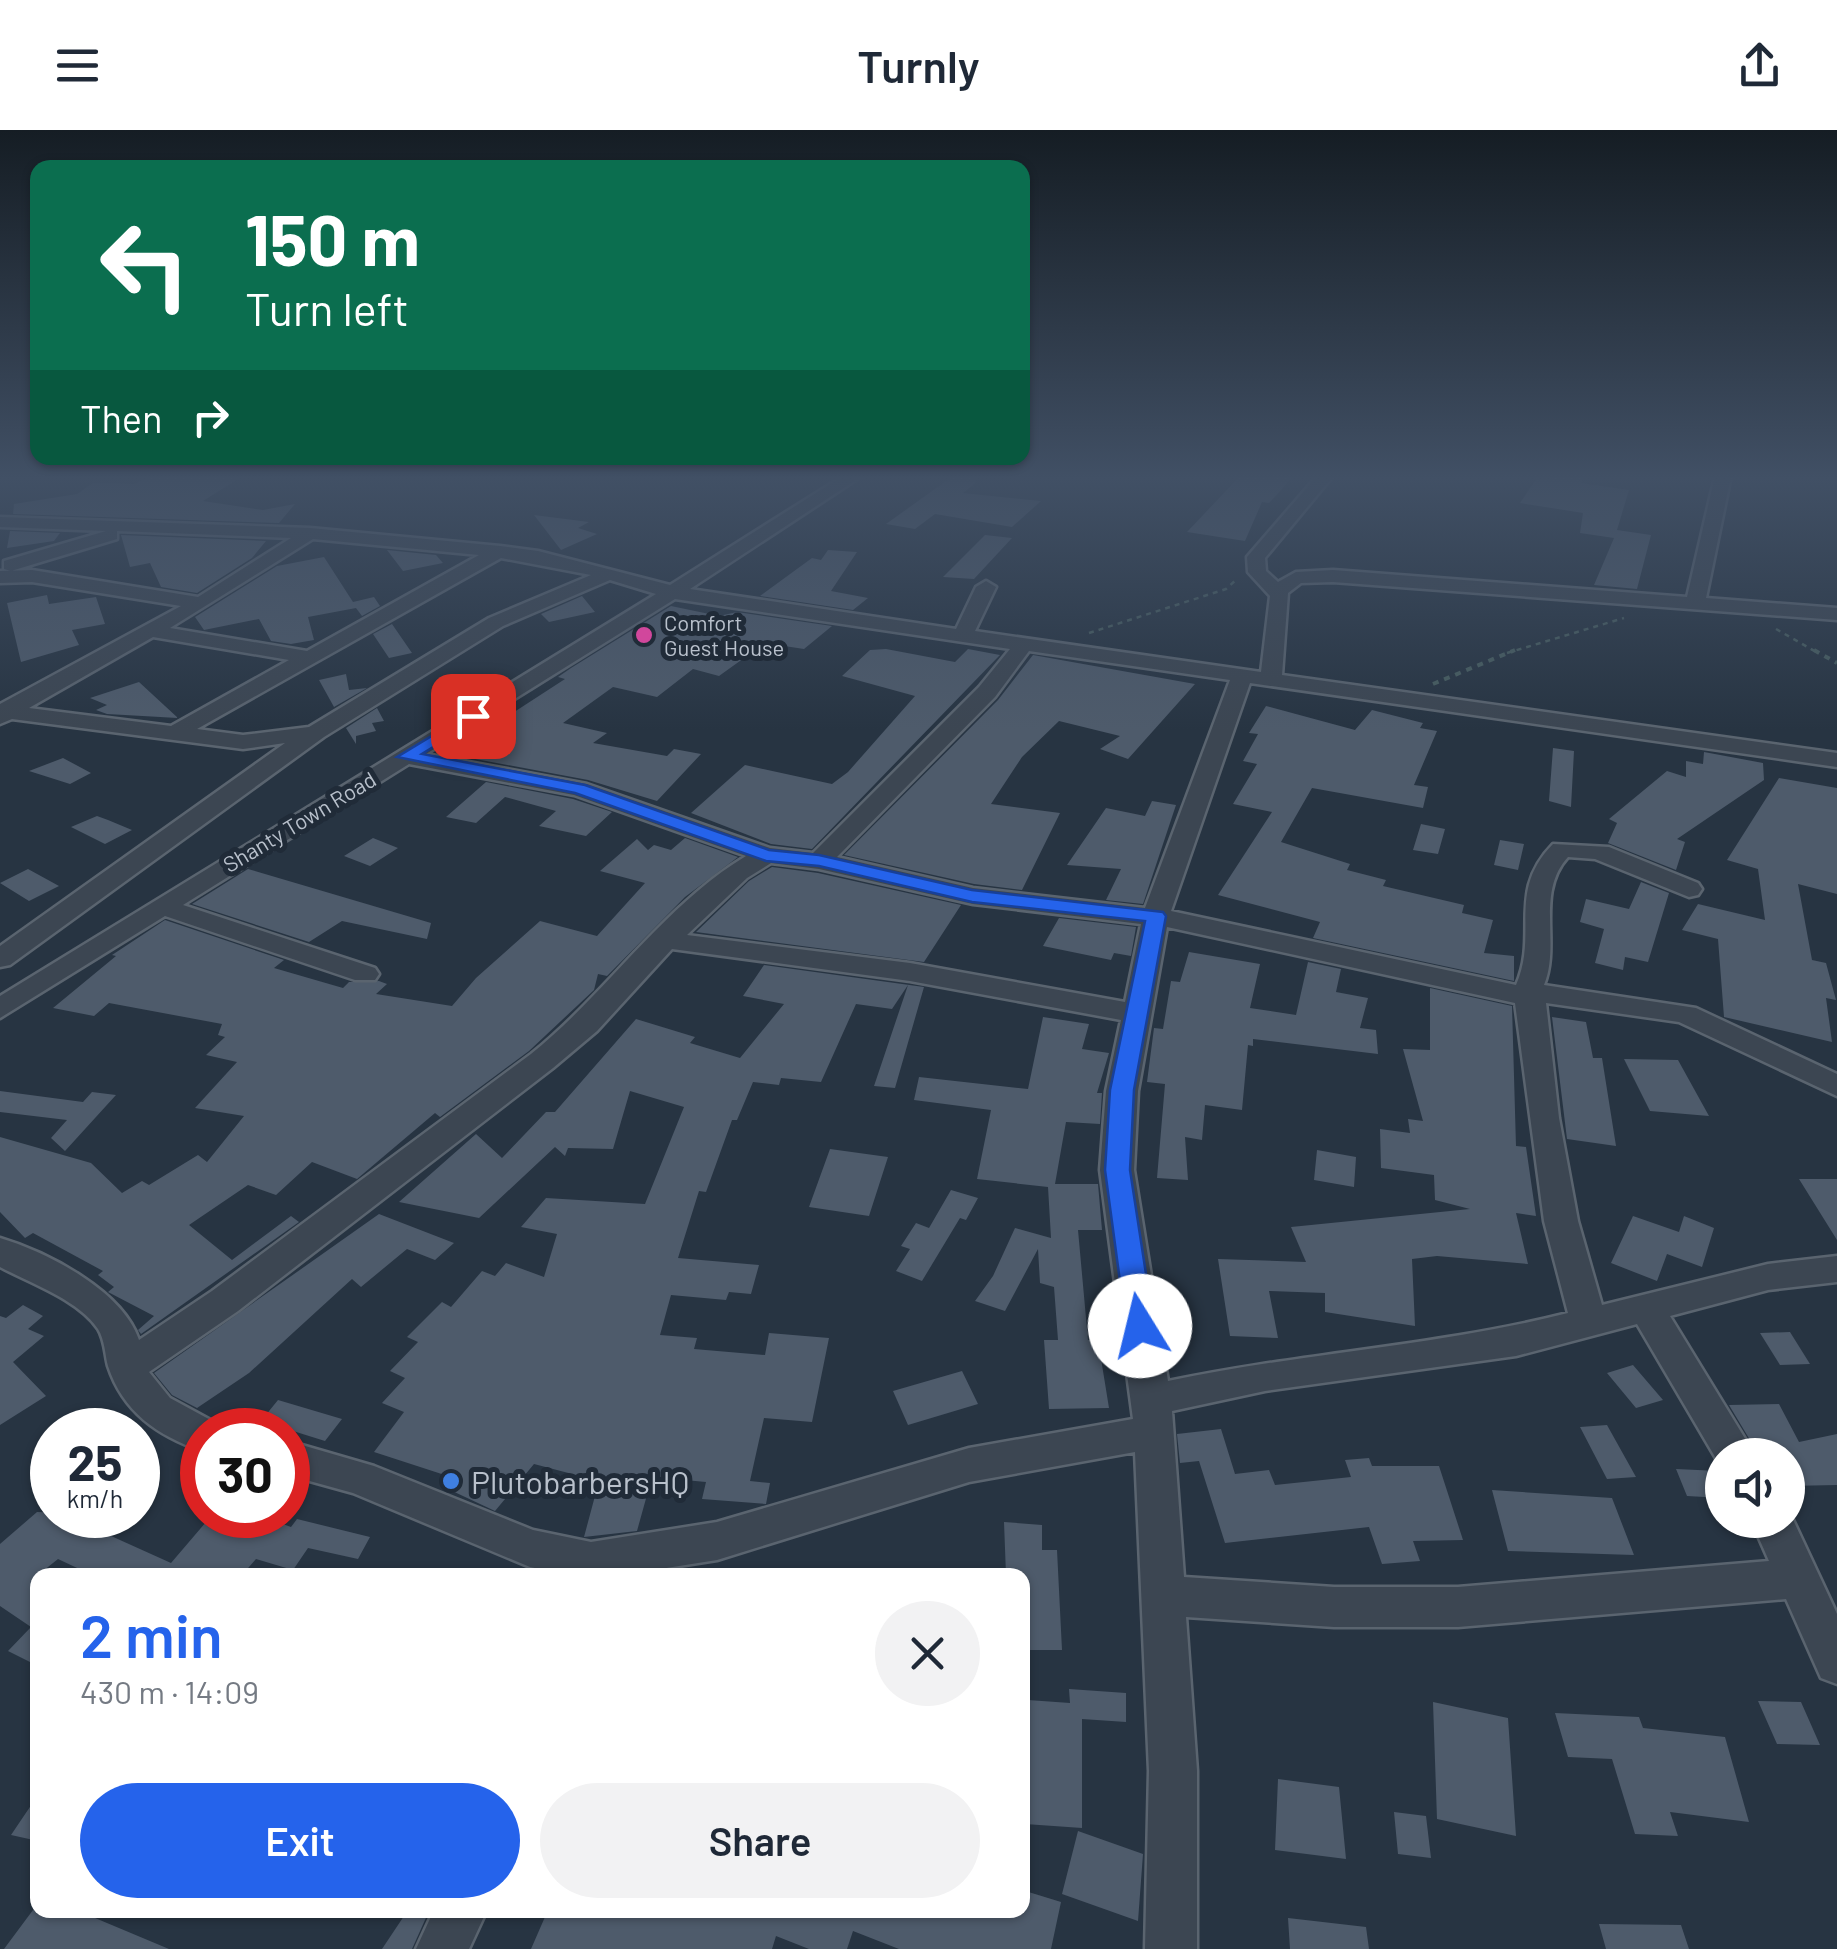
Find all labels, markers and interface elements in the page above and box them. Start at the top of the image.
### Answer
icon: menu [50,38,105,93]
text: Turnly [857,38,980,92]
icon: share [1732,38,1787,93]
text: 150 m [245,196,420,280]
icon: left [80,200,210,330]
text: Turn left [245,281,409,335]
icon: right [183,390,238,445]
text: Then [80,395,163,441]
place label: Comfort Guest House [664,609,784,660]
marker: Comfort Guest House [633,624,655,646]
pin [431,674,516,759]
icon: arrive [446,689,501,744]
street label: Shanty Town Road [218,765,380,877]
position arrow [1088,1274,1192,1378]
speed limit sign: 30 [180,1408,310,1538]
text: 25 [68,1431,122,1491]
map controls [1705,1438,1805,1538]
button: sound [1705,1438,1805,1538]
place label: PlutobarbersHQ [471,1462,689,1500]
marker: PlutobarbersHQ [440,1470,462,1492]
text: km/h [67,1483,123,1513]
text: 2 min [80,1598,223,1670]
button: close [875,1601,980,1706]
text: 430 m · 14:09 [80,1672,259,1710]
button: Exit [80,1783,520,1898]
button: Share [540,1783,980,1898]

